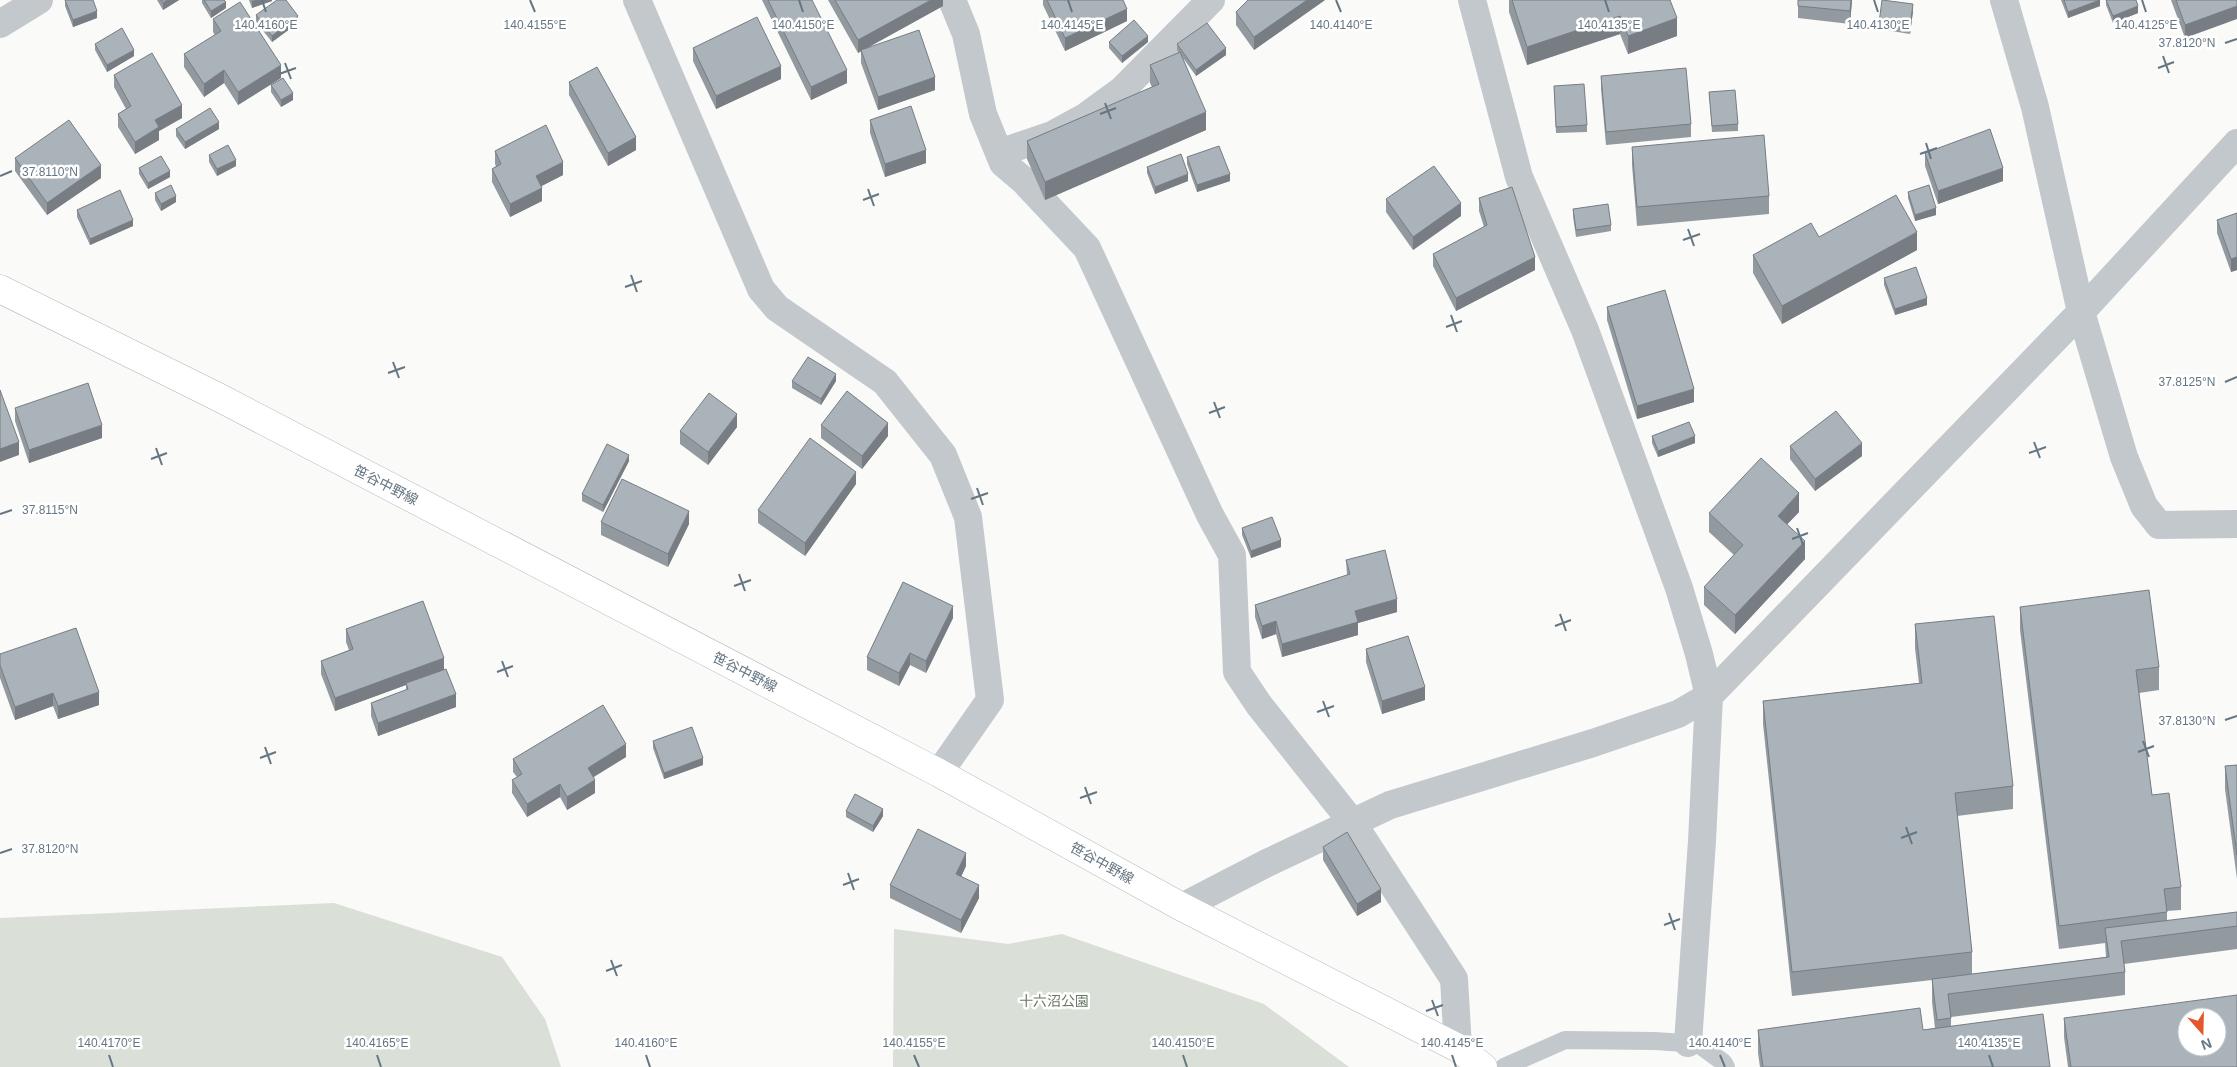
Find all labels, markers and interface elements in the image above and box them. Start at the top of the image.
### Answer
text: 140.4160°E [235,18,297,32]
text: 140.4155°E [504,18,566,32]
text: 140.4150°E [772,18,834,32]
text: 140.4145°E [1041,18,1103,32]
text: 140.4140°E [1310,18,1372,32]
text: 140.4135°E [1578,18,1640,32]
text: 140.4130°E [1847,18,1909,32]
text: 140.4125°E [2115,18,2177,32]
text: 37.8120°N [2159,36,2215,50]
text: 37.8110°N [22,165,78,179]
text: 37.8125°N [2159,375,2215,389]
street label: 笹谷中野線 [351,462,421,508]
text: 37.8115°N [22,503,78,517]
street label: 笹谷中野線 [710,649,780,695]
text: 37.8130°N [2159,714,2215,728]
street label: 笹谷中野線 [1068,839,1136,887]
text: 37.8120°N [22,842,78,856]
park label: 十六沼公園 [1019,993,1089,1009]
north arrow [2177,1007,2227,1057]
text: N [2199,1035,2214,1053]
text: 140.4170°E [78,1036,140,1050]
text: 140.4165°E [346,1036,408,1050]
text: 140.4160°E [615,1036,677,1050]
text: 140.4155°E [883,1036,945,1050]
text: 140.4150°E [1152,1036,1214,1050]
text: 140.4145°E [1421,1036,1483,1050]
text: 140.4140°E [1689,1036,1751,1050]
text: 140.4135°E [1958,1036,2020,1050]

